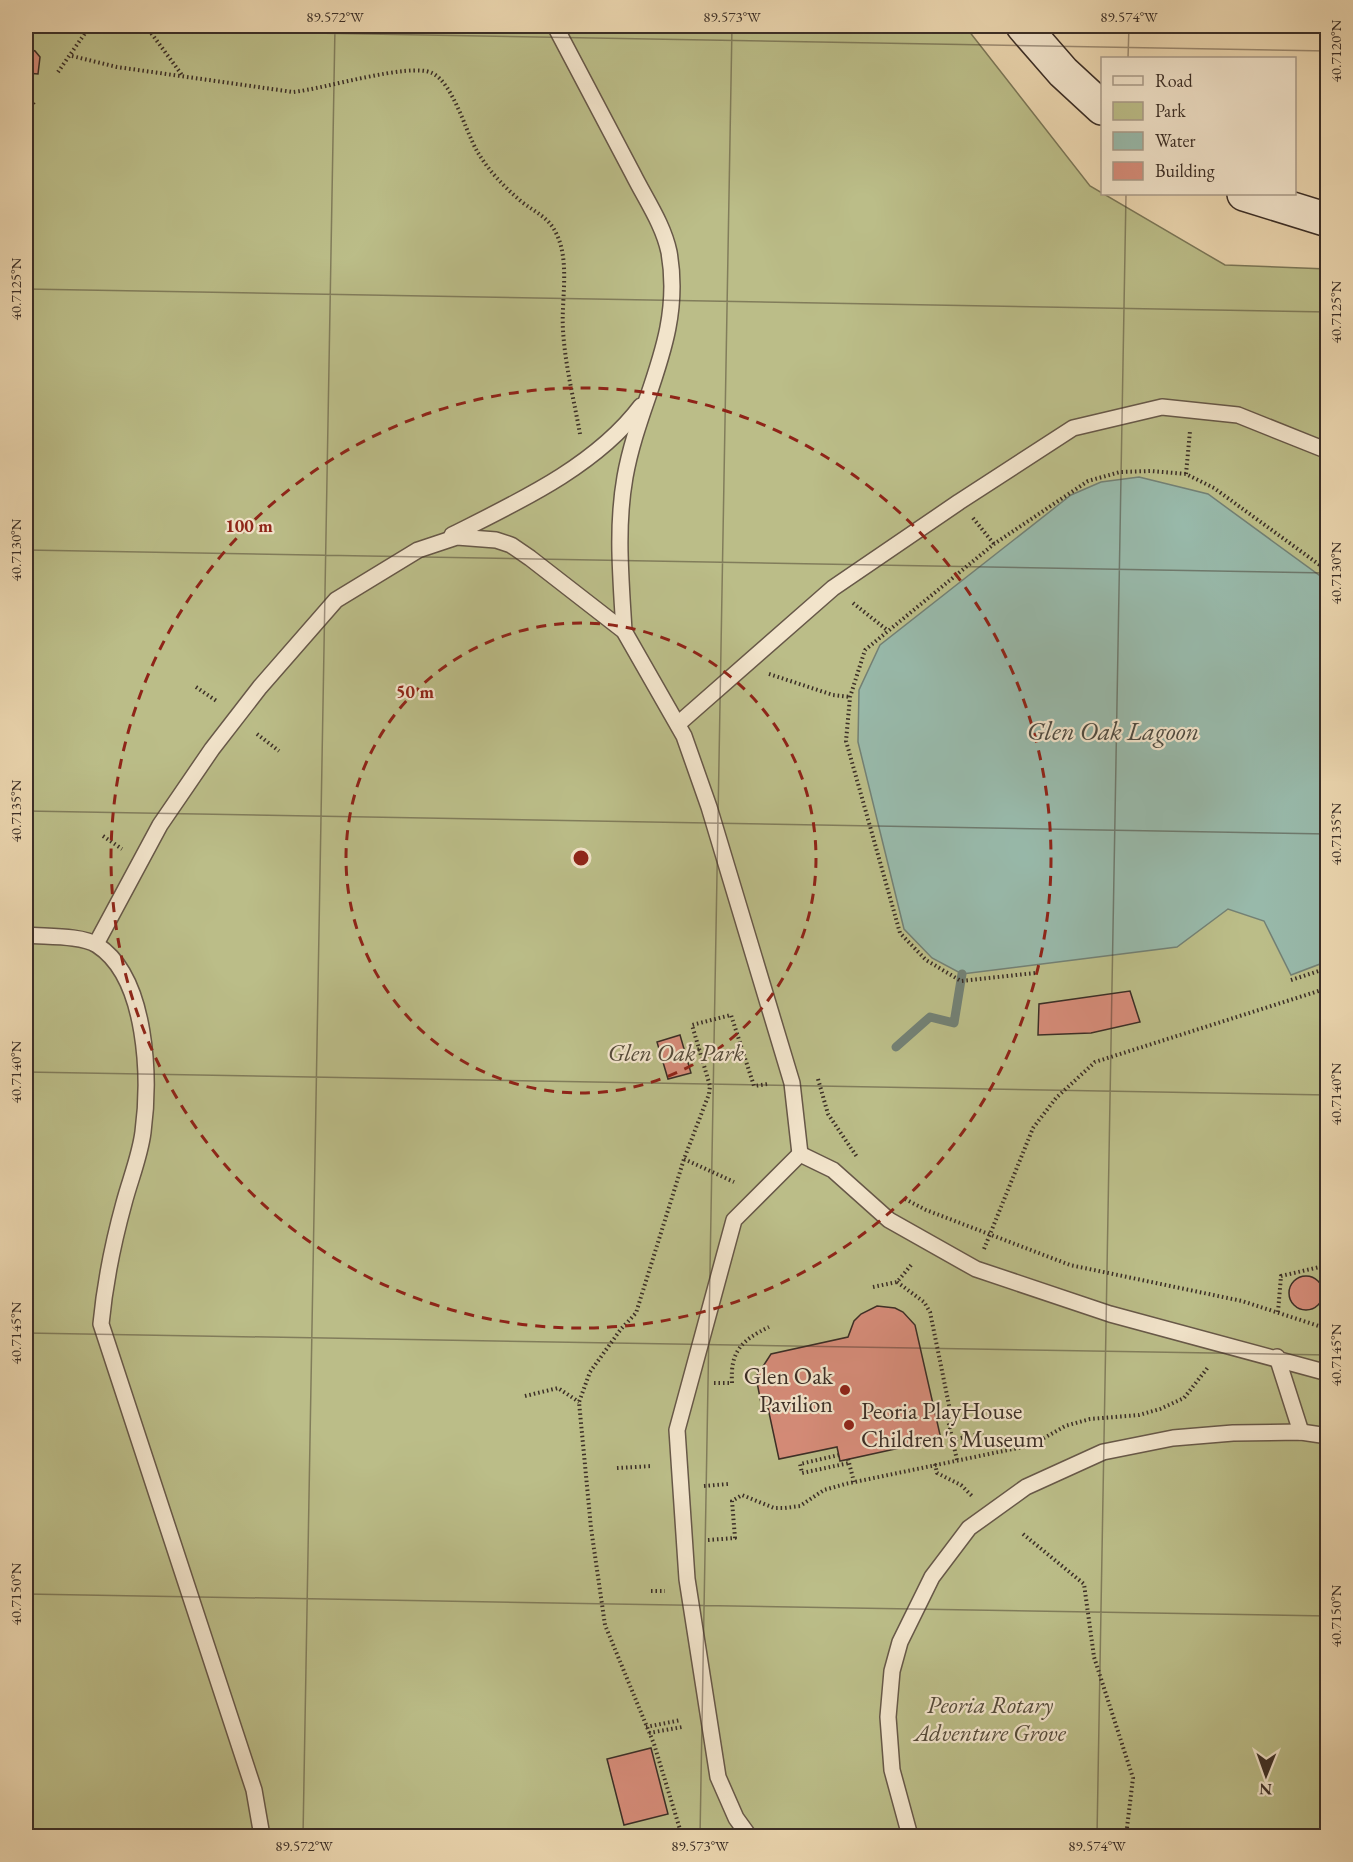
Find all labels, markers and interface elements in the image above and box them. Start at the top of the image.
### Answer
text: 89.572°W [306,7,364,26]
text: 89.573°W [703,7,761,26]
text: 89.574°W [1100,7,1158,26]
text: 40.7120°N [1326,19,1345,82]
legend [1101,57,1296,195]
text: Road [1155,69,1194,92]
text: Park [1155,99,1186,122]
text: Water [1155,129,1196,152]
text: Building [1155,159,1215,182]
text: 40.7125°N [6,257,25,320]
text: 40.7125°N [1326,280,1345,343]
text: 100 m [225,514,273,537]
text: 40.7130°N [6,518,25,581]
text: 40.7130°N [1326,541,1345,604]
text: 50 m [396,680,434,703]
water label: Glen Oak Lagoon [1027,714,1199,748]
text: 40.7135°N [6,779,25,842]
text: 40.7135°N [1326,802,1345,865]
centre of rings [571,848,591,868]
park label: Glen Oak Park [608,1037,744,1068]
text: 40.7140°N [6,1040,25,1103]
text: 40.7140°N [1326,1062,1345,1125]
text: 40.7145°N [6,1301,25,1364]
text: 40.7145°N [1326,1323,1345,1386]
place label: Glen Oak Pavilion [744,1360,834,1419]
marker: Glen Oak Pavilion [838,1383,852,1397]
place label: Peoria PlayHouse Children's Museum [861,1395,1045,1454]
marker: Peoria PlayHouse Children's Museum [842,1418,856,1432]
text: 40.7150°N [6,1562,25,1625]
text: 40.7150°N [1326,1584,1345,1647]
park label: Peoria Rotary Adventure Grove [912,1689,1067,1748]
north arrow [1236,1745,1296,1805]
text: N [1259,1779,1272,1800]
text: 89.572°W [275,1836,333,1855]
text: 89.573°W [671,1836,729,1855]
text: 89.574°W [1068,1836,1126,1855]

